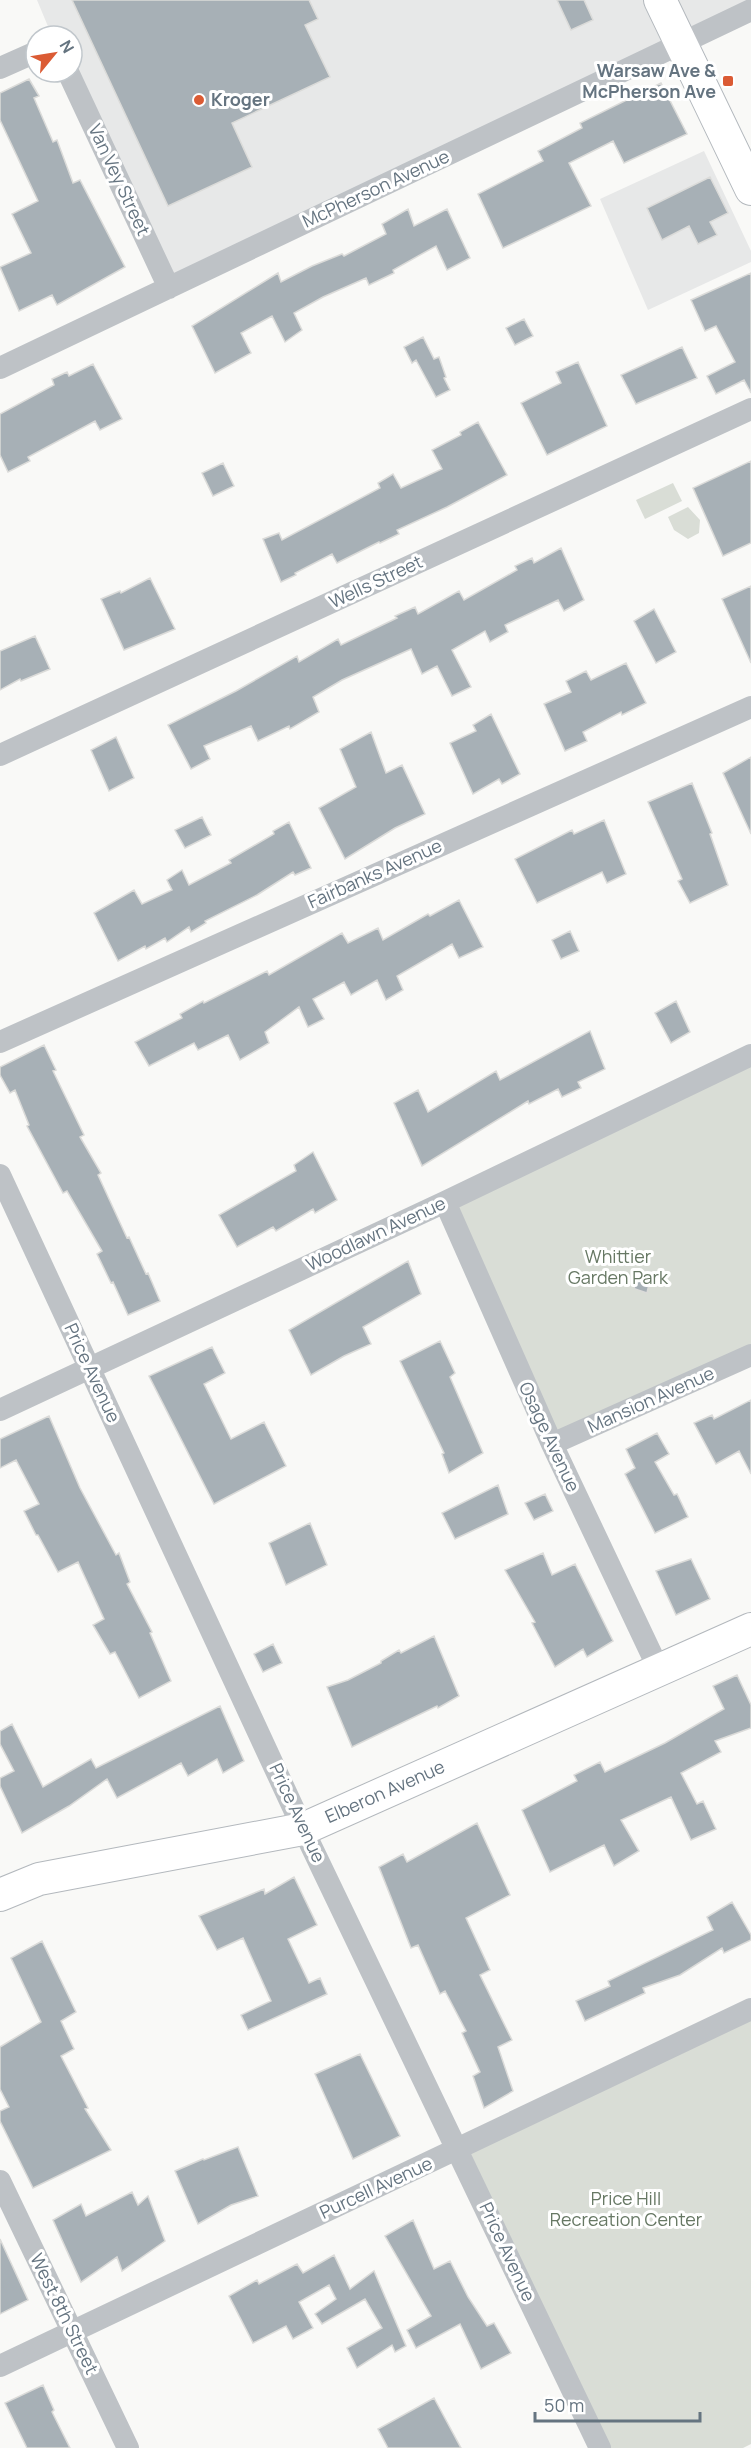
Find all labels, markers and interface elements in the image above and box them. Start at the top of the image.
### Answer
north arrow [24,24,84,84]
text: N [55,36,79,57]
place label: Warsaw Ave & McPherson Ave [582,58,716,103]
marker: Warsaw Ave & McPherson Ave [721,74,735,88]
place label: Kroger [211,87,270,111]
marker: Kroger [192,93,206,107]
street label: Van Vey Street [84,120,156,239]
street label: McPherson Avenue [298,144,453,233]
street label: Wells Street [325,549,426,613]
street label: Fairbanks Avenue [304,833,445,913]
street label: Woodlawn Avenue [302,1190,449,1276]
park label: Whittier Garden Park [568,1244,669,1289]
street label: Price Avenue [59,1319,126,1426]
street label: Mansion Avenue [584,1360,718,1438]
street label: Osage Avenue [514,1378,586,1496]
street label: Elberon Avenue [321,1754,448,1828]
street label: Price Avenue [264,1759,331,1866]
street label: Purcell Avenue [315,2150,436,2224]
park label: Price Hill Recreation Center [550,2186,703,2231]
street label: Price Avenue [474,2198,541,2305]
street label: West 8th Street [25,2249,104,2378]
scale bar [535,2385,700,2423]
text: 50 m [544,2393,584,2417]

